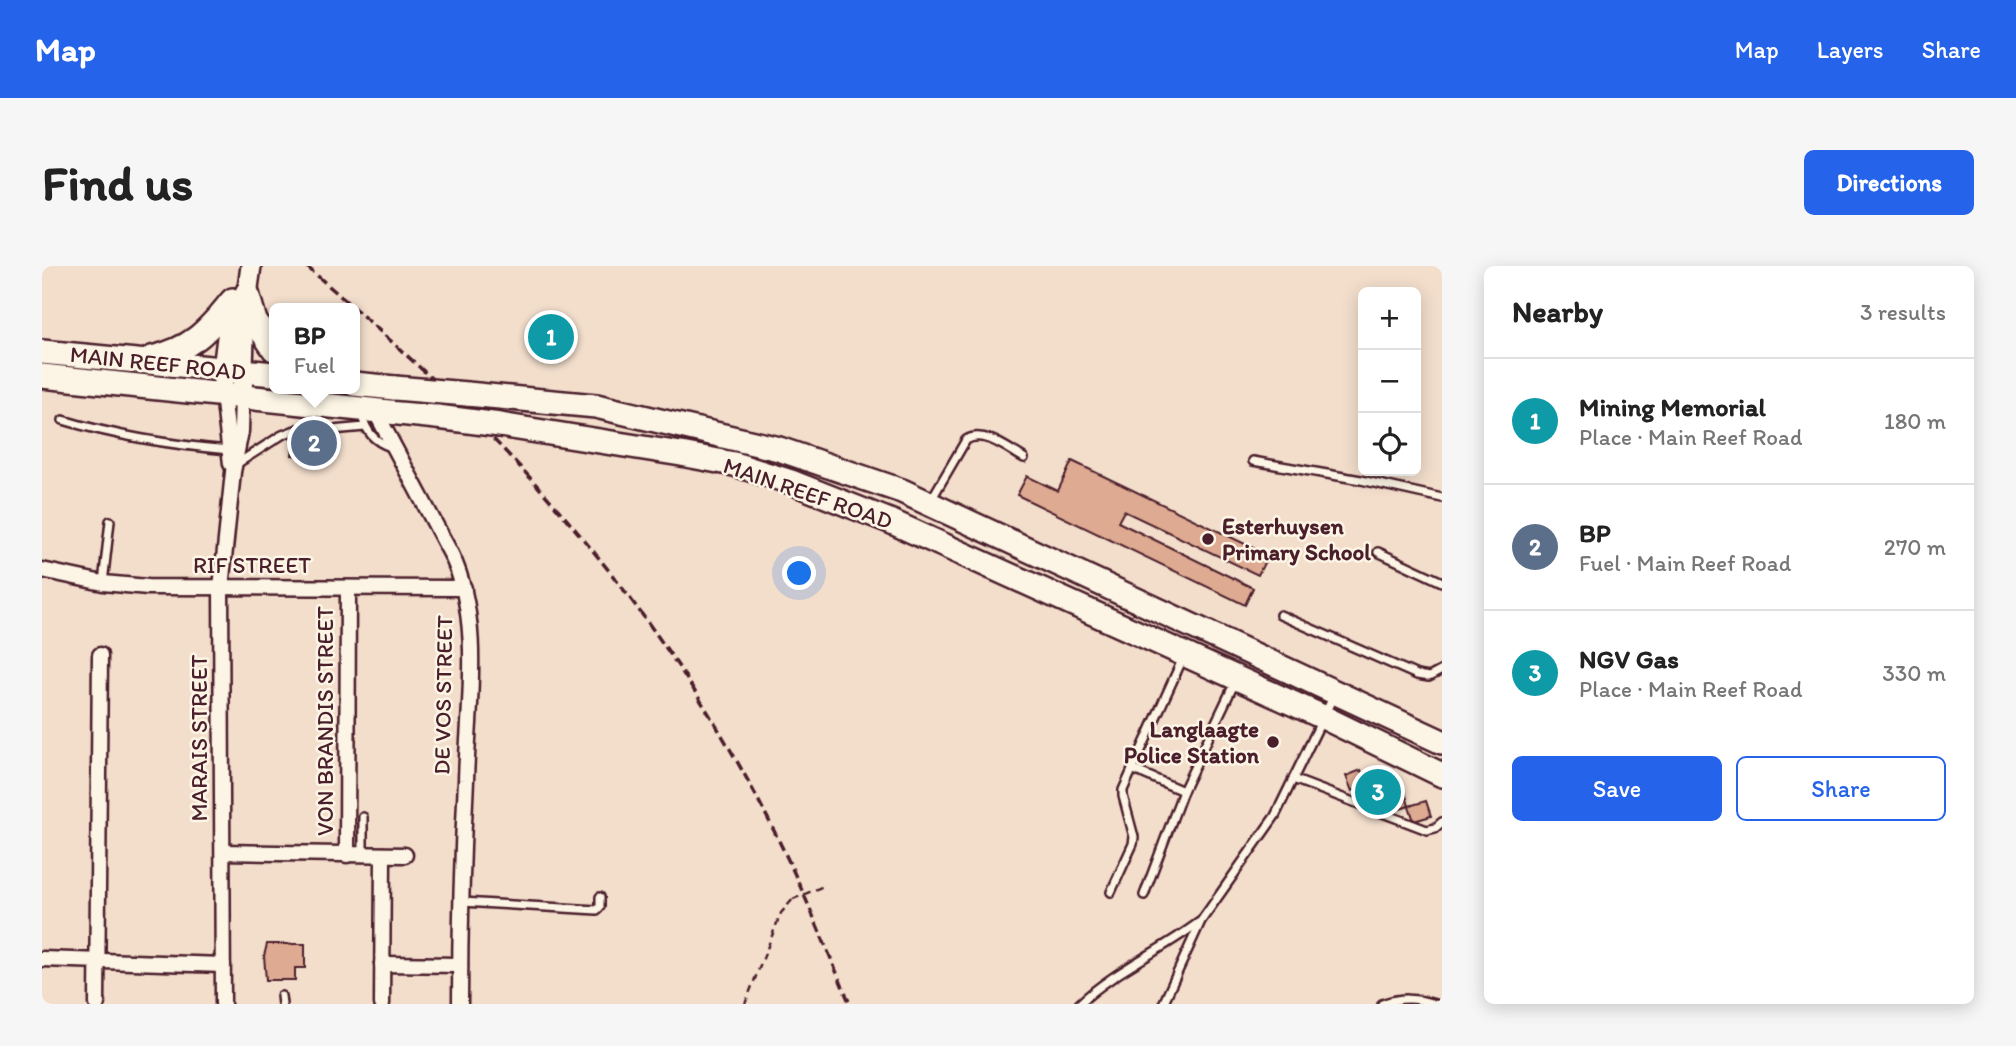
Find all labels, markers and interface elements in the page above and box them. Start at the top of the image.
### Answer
text: Map [35,30,96,69]
text: Map [1735,35,1779,64]
text: Layers [1817,35,1884,64]
text: Share [1922,35,1981,64]
button: Directions [1804,150,1974,215]
text: Find us [42,153,193,212]
map controls [1358,287,1421,476]
button: + [1358,287,1421,350]
text: Nearby [1512,293,1603,330]
text: 3 results [1860,298,1946,326]
popup [269,303,360,394]
pin: 1 [528,311,574,363]
text: BP [294,319,325,351]
street label: MAIN REEF ROAD [69,340,247,386]
button: − [1358,350,1421,413]
text: Fuel [294,351,335,379]
text: Mining Memorial [1579,391,1766,423]
text: 1 [1530,407,1540,435]
text: 180 m [1884,407,1946,435]
button: locate [1358,413,1421,476]
pin: 2 [291,417,337,469]
text: Place · Main Reef Road [1579,423,1802,451]
street label: MAIN REEF ROAD [720,451,896,535]
place label: Esterhuysen Primary School [1222,512,1371,566]
text: BP [1579,517,1611,549]
marker: Esterhuysen Primary School [1200,531,1216,547]
text: 2 [1529,533,1541,561]
text: 270 m [1884,533,1946,561]
text: Fuel · Main Reef Road [1579,549,1791,577]
street label: RIF STREET [193,551,311,579]
your location [782,556,816,590]
street label: VON BRANDIS STREET [311,606,339,836]
street label: DE VOS STREET [428,615,458,775]
text: NGV Gas [1579,643,1679,675]
street label: MARAIS STREET [185,654,213,821]
text: 3 [1529,659,1541,687]
text: 330 m [1882,659,1946,687]
text: Place · Main Reef Road [1579,675,1802,703]
place label: Langlaagte Police Station [1124,715,1260,769]
marker: Langlaagte Police Station [1265,734,1281,750]
button: Save [1512,756,1722,821]
button: Share [1736,756,1946,821]
pin: 3 [1355,766,1401,818]

